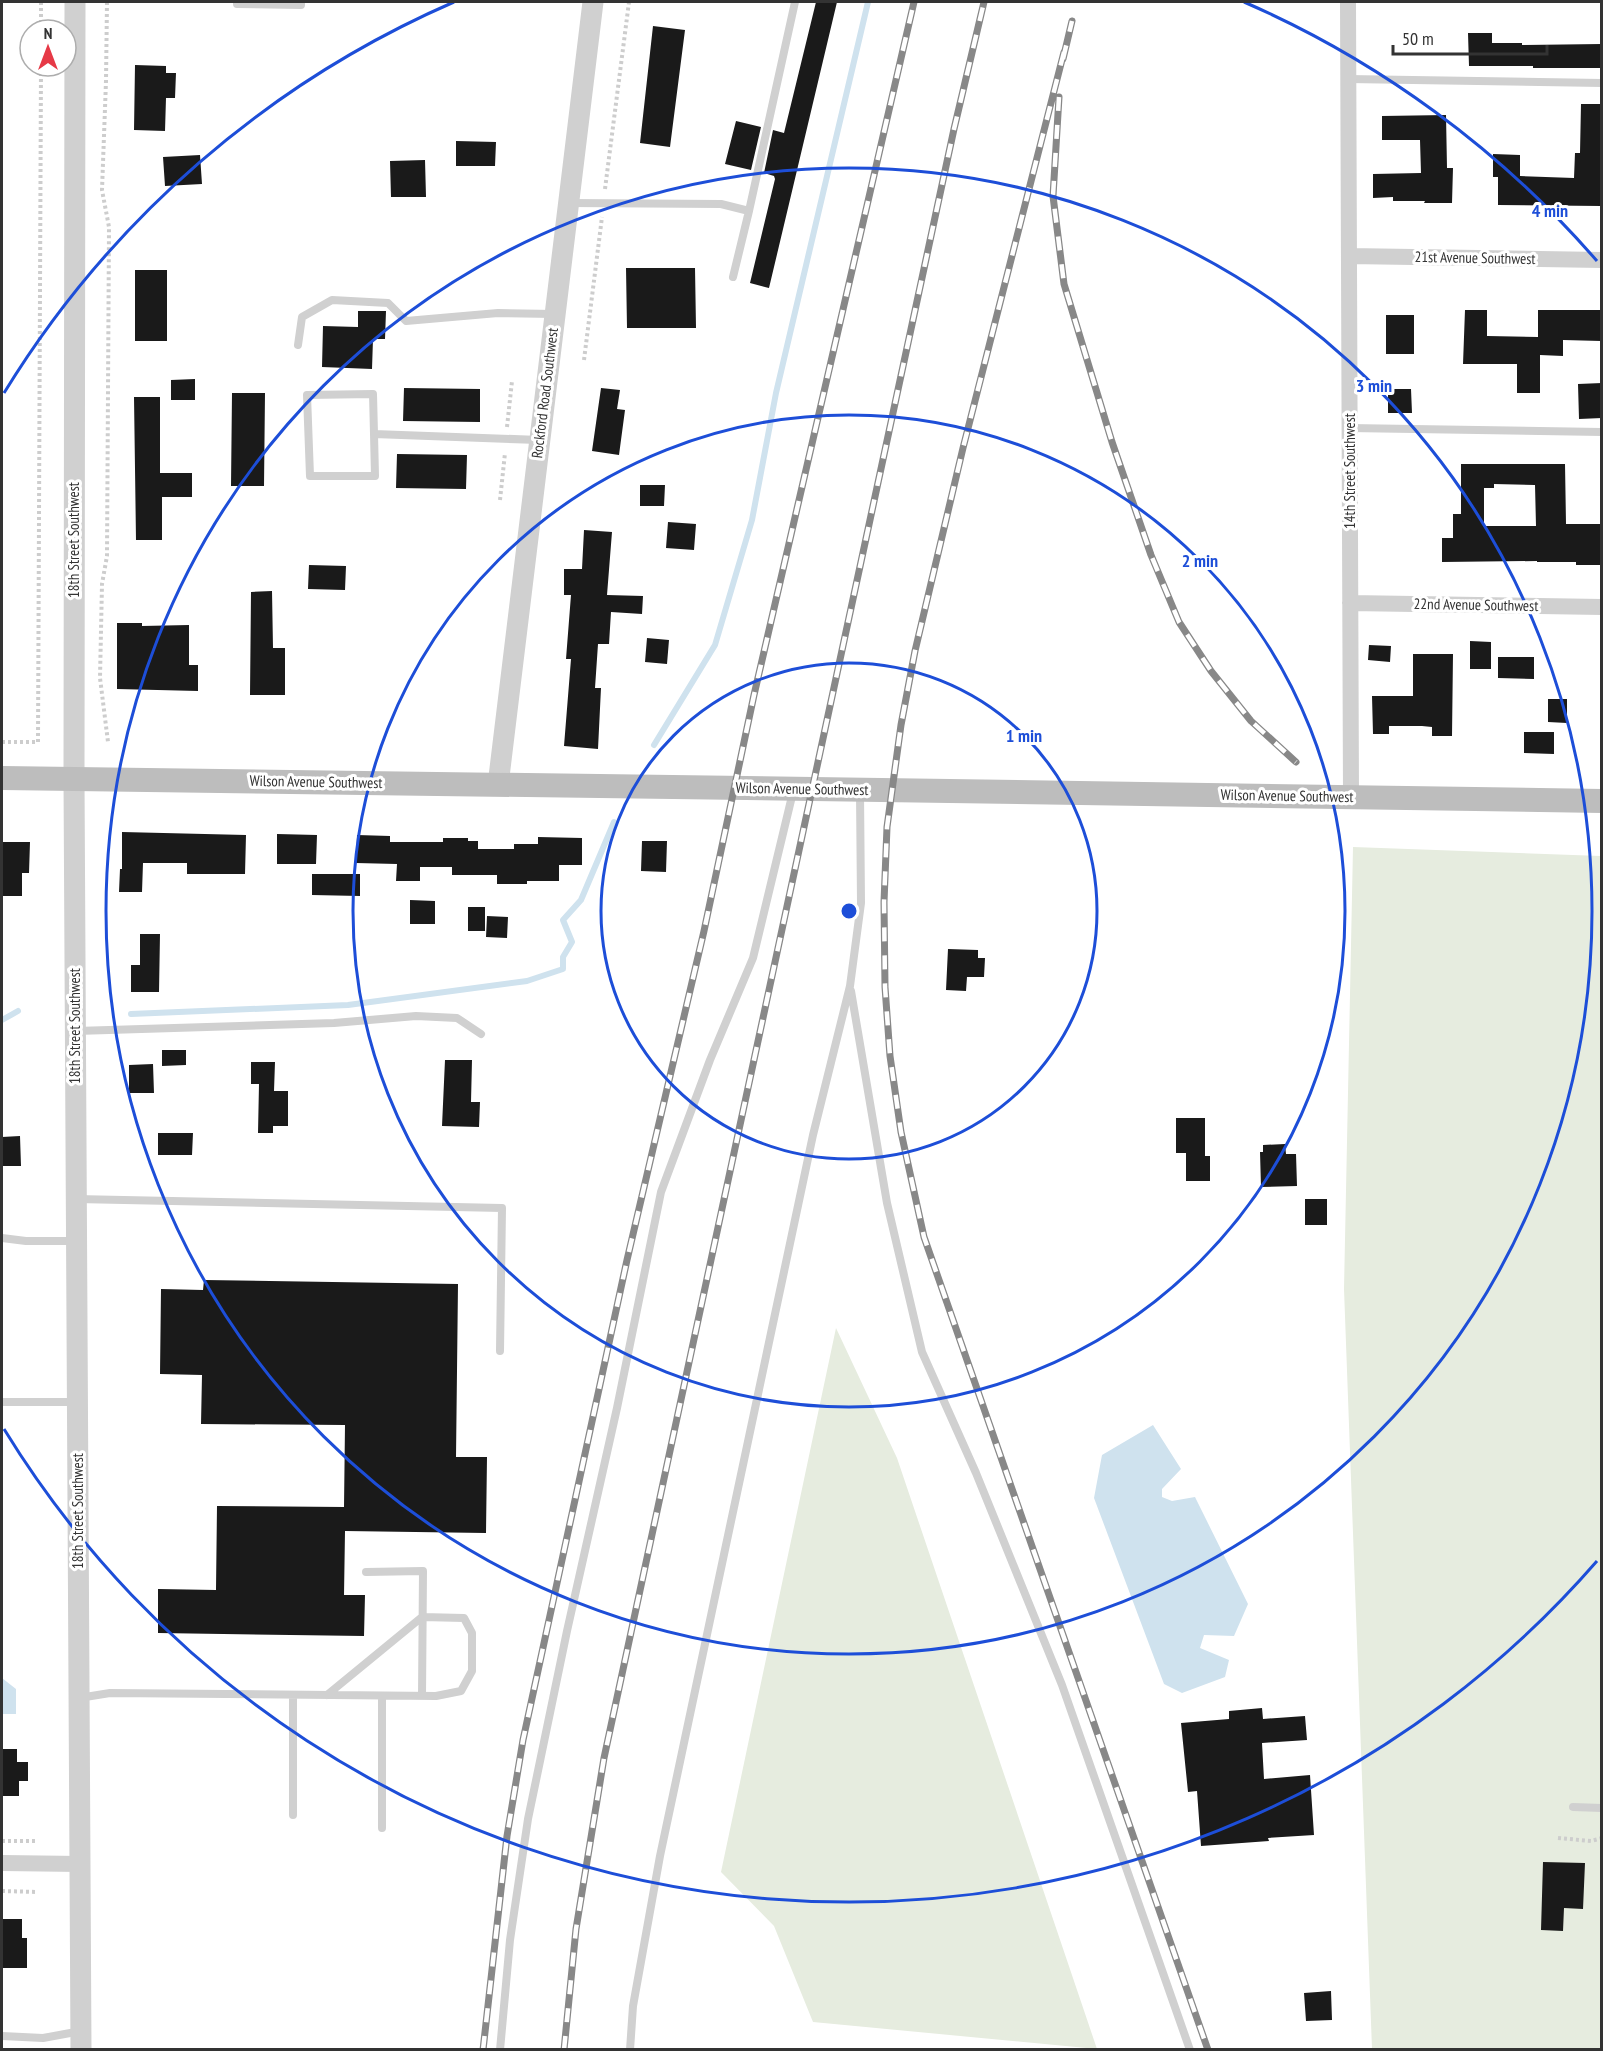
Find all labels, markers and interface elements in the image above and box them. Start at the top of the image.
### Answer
north arrow [18,18,78,78]
scale bar [1393,18,1548,56]
text: N [44,23,52,43]
text: 50 m [1402,27,1434,50]
text: 4 min [1532,199,1568,222]
street label: 21st Avenue Southwest [1414,247,1536,268]
street label: Rockford Road Southwest [527,327,562,459]
text: 3 min [1356,374,1392,397]
street label: 14th Street Southwest [1340,413,1359,529]
street label: 18th Street Southwest [64,482,83,598]
text: 2 min [1182,549,1218,572]
street label: 22nd Avenue Southwest [1413,594,1539,615]
text: 1 min [1006,724,1042,747]
street label: Wilson Avenue Southwest [249,771,383,792]
street label: Wilson Avenue Southwest [735,778,869,799]
street label: Wilson Avenue Southwest [1220,785,1354,806]
centre of rings [839,901,859,921]
street label: 18th Street Southwest [65,968,84,1084]
street label: 18th Street Southwest [68,1453,87,1569]

